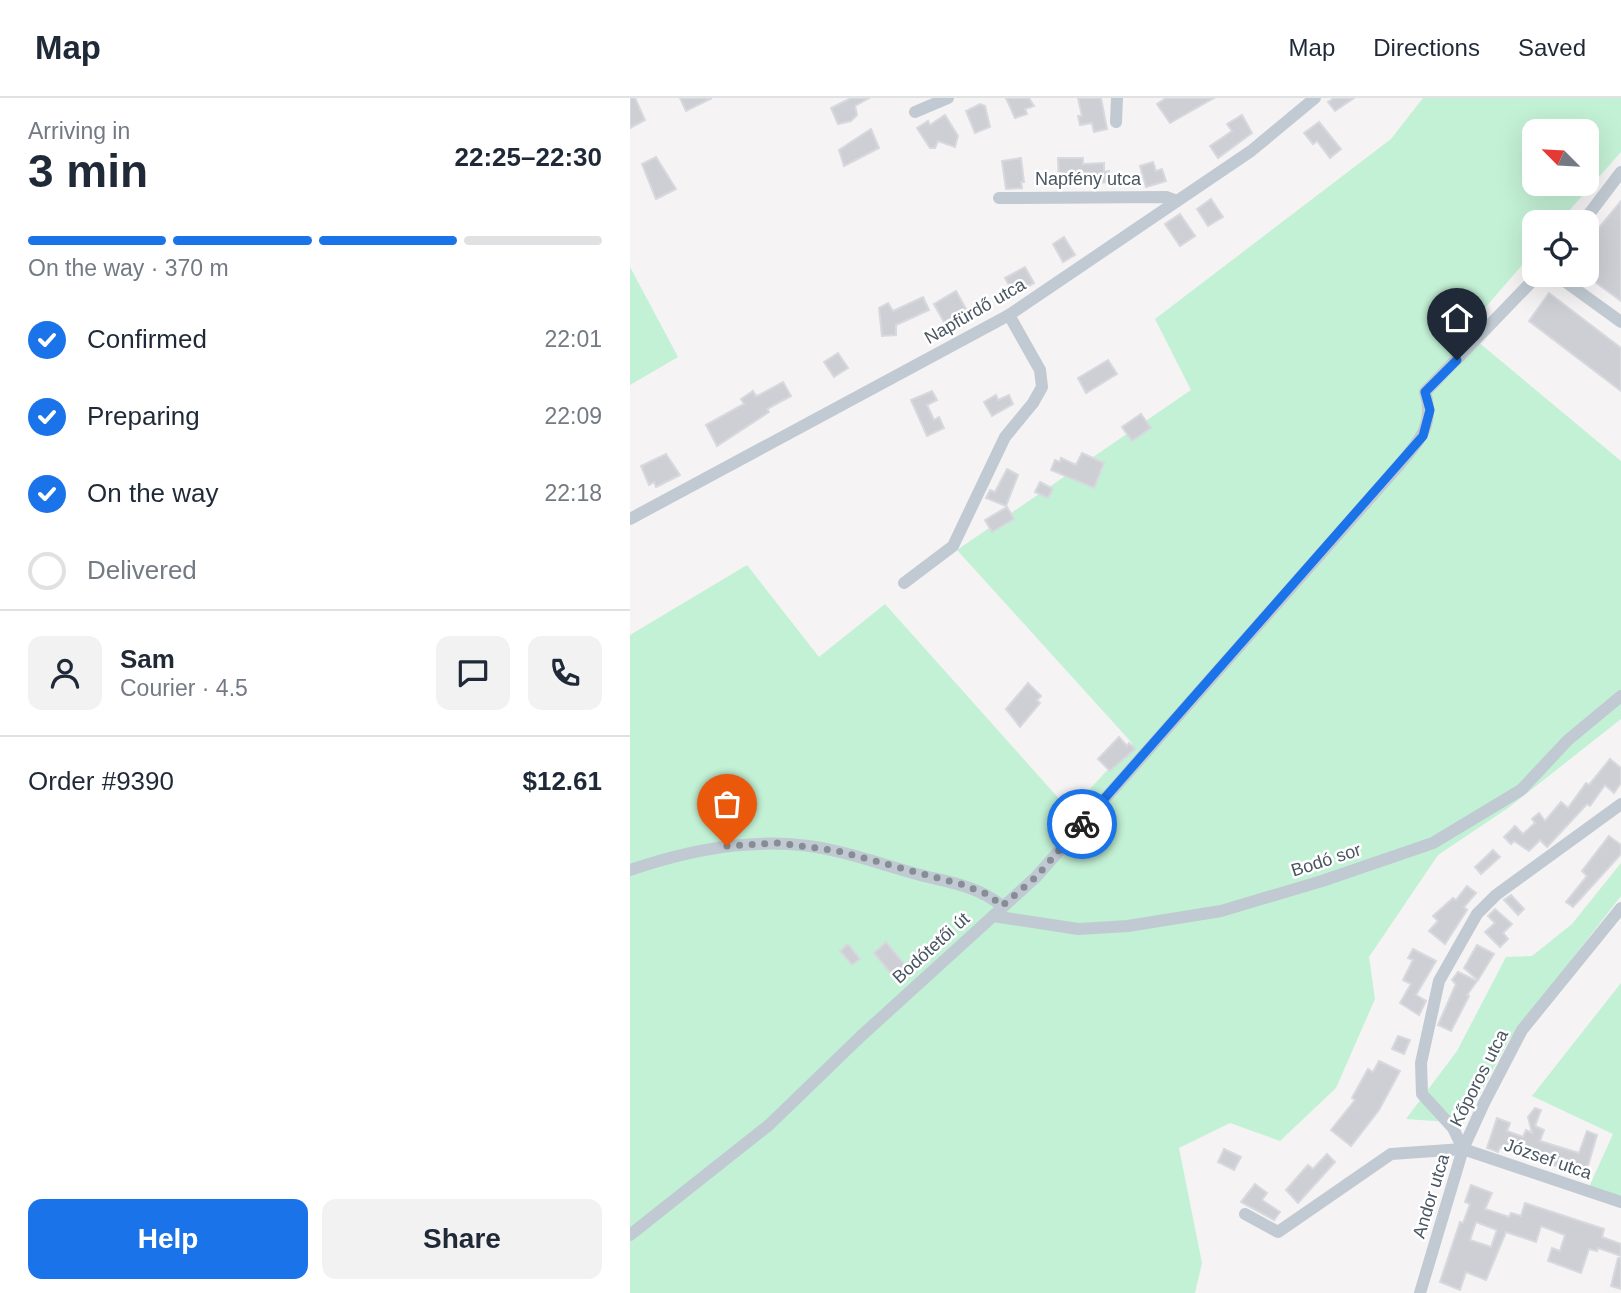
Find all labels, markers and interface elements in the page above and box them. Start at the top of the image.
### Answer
text: Map [35,29,101,66]
text: Map [1289,34,1335,61]
text: Directions [1373,34,1480,61]
text: Saved [1518,34,1586,61]
text: Arriving in [28,118,130,144]
north arrow [1522,119,1600,196]
map controls [1522,119,1599,287]
text: 22:25–22:30 [455,142,602,172]
text: 3 min [28,145,148,197]
street label: Napfény utca [1035,169,1142,189]
button: locate [1522,210,1599,287]
text: On the way · 370 m [28,255,229,281]
street label: Napfürdő utca [921,274,1030,348]
pin [1427,288,1487,360]
icon: home [1438,299,1476,337]
icon: check [28,321,66,359]
text: Confirmed [87,324,207,354]
text: 22:01 [544,326,602,352]
icon: check [28,398,66,436]
text: Preparing [87,401,200,431]
text: 22:09 [544,403,602,429]
icon: check [28,475,66,513]
text: On the way [87,478,219,508]
text: 22:18 [544,480,602,506]
text: Delivered [87,555,197,585]
button: person [28,636,102,710]
button: chat [436,636,510,710]
button: phone [528,636,602,710]
text: Sam [120,644,175,674]
text: Courier · 4.5 [120,675,248,701]
text: Order #9390 [28,766,174,796]
text: $12.61 [522,766,602,796]
pin [697,774,757,846]
icon: bag [708,785,746,823]
courier [1047,789,1117,859]
icon: bike [1063,805,1101,843]
street label: Bodó sor [1289,839,1363,881]
street label: Bodótetői út [889,908,973,988]
street label: Kőporos utca [1446,1025,1512,1130]
street label: József utca [1502,1135,1595,1184]
street label: Andor utca [1409,1151,1454,1241]
button: Help [28,1199,308,1279]
button: Share [322,1199,602,1279]

